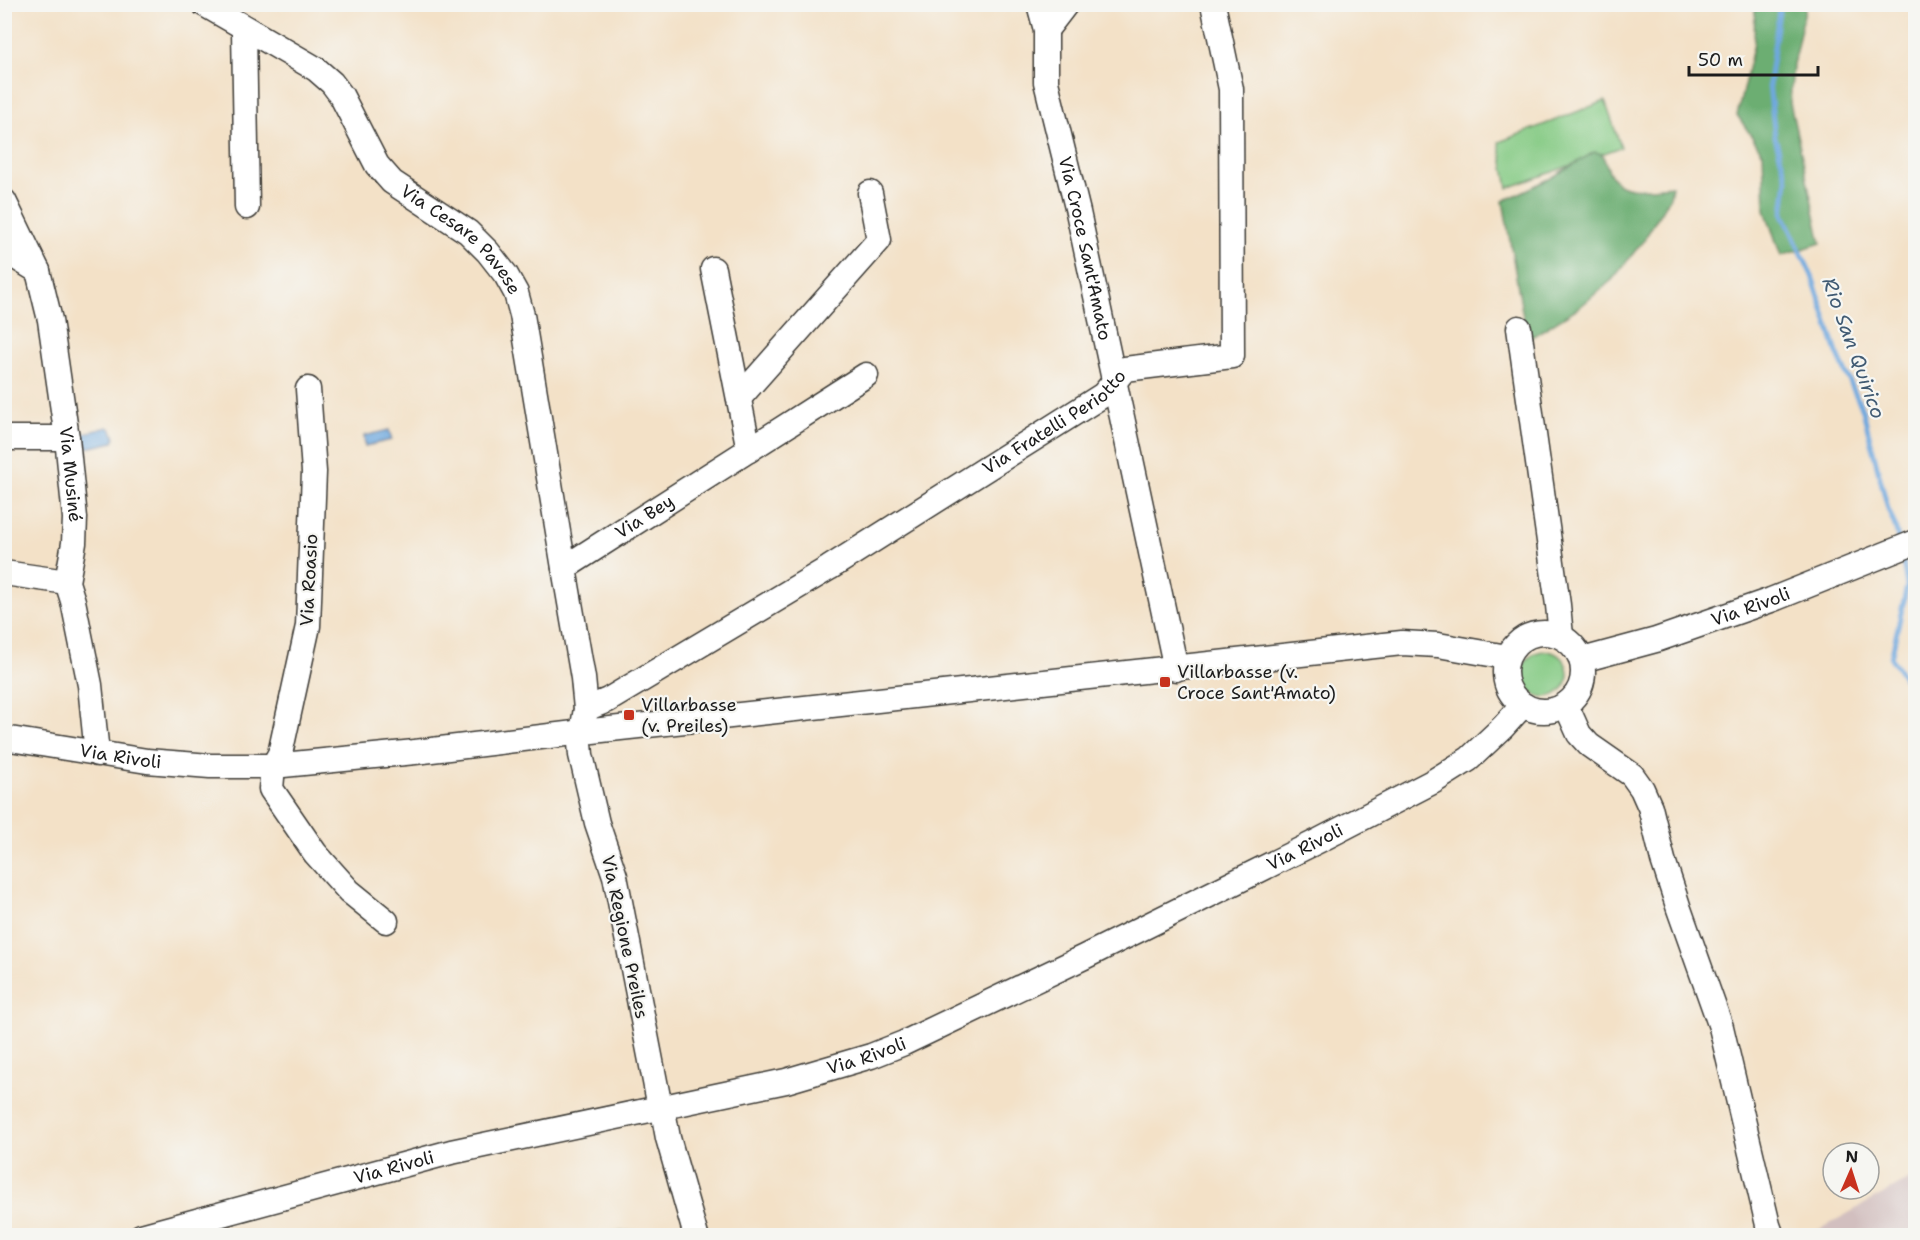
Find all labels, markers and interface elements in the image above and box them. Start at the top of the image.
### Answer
scale bar [1689,39,1818,77]
text: 50 m [1698,48,1743,72]
street label: Via Croce Sant'Amato [1053,154,1117,343]
street label: Via Cesare Pavese [396,179,527,299]
water label: Rio San Quirico [1816,274,1892,422]
street label: Via Fratelli Periotto [978,365,1131,480]
street label: Via Musiné [53,425,87,523]
street label: Via Bey [611,489,678,544]
street label: Via Roasio [295,533,323,627]
street label: Via Rivoli [1708,582,1794,632]
place label: Villarbasse (v. Croce Sant'Amato) [1177,660,1336,705]
marker: Villarbasse (v. Croce Sant'Amato) [1158,675,1172,689]
place label: Villarbasse (v. Preiles) [641,693,737,738]
marker: Villarbasse (v. Preiles) [622,708,636,722]
street label: Via Rivoli [78,738,162,774]
street label: Via Rivoli [1263,818,1347,876]
street label: Via Regione Preiles [596,853,654,1021]
street label: Via Rivoli [824,1031,910,1080]
north arrow [1821,1141,1881,1201]
street label: Via Rivoli [351,1145,437,1190]
text: N [1845,1146,1859,1167]

